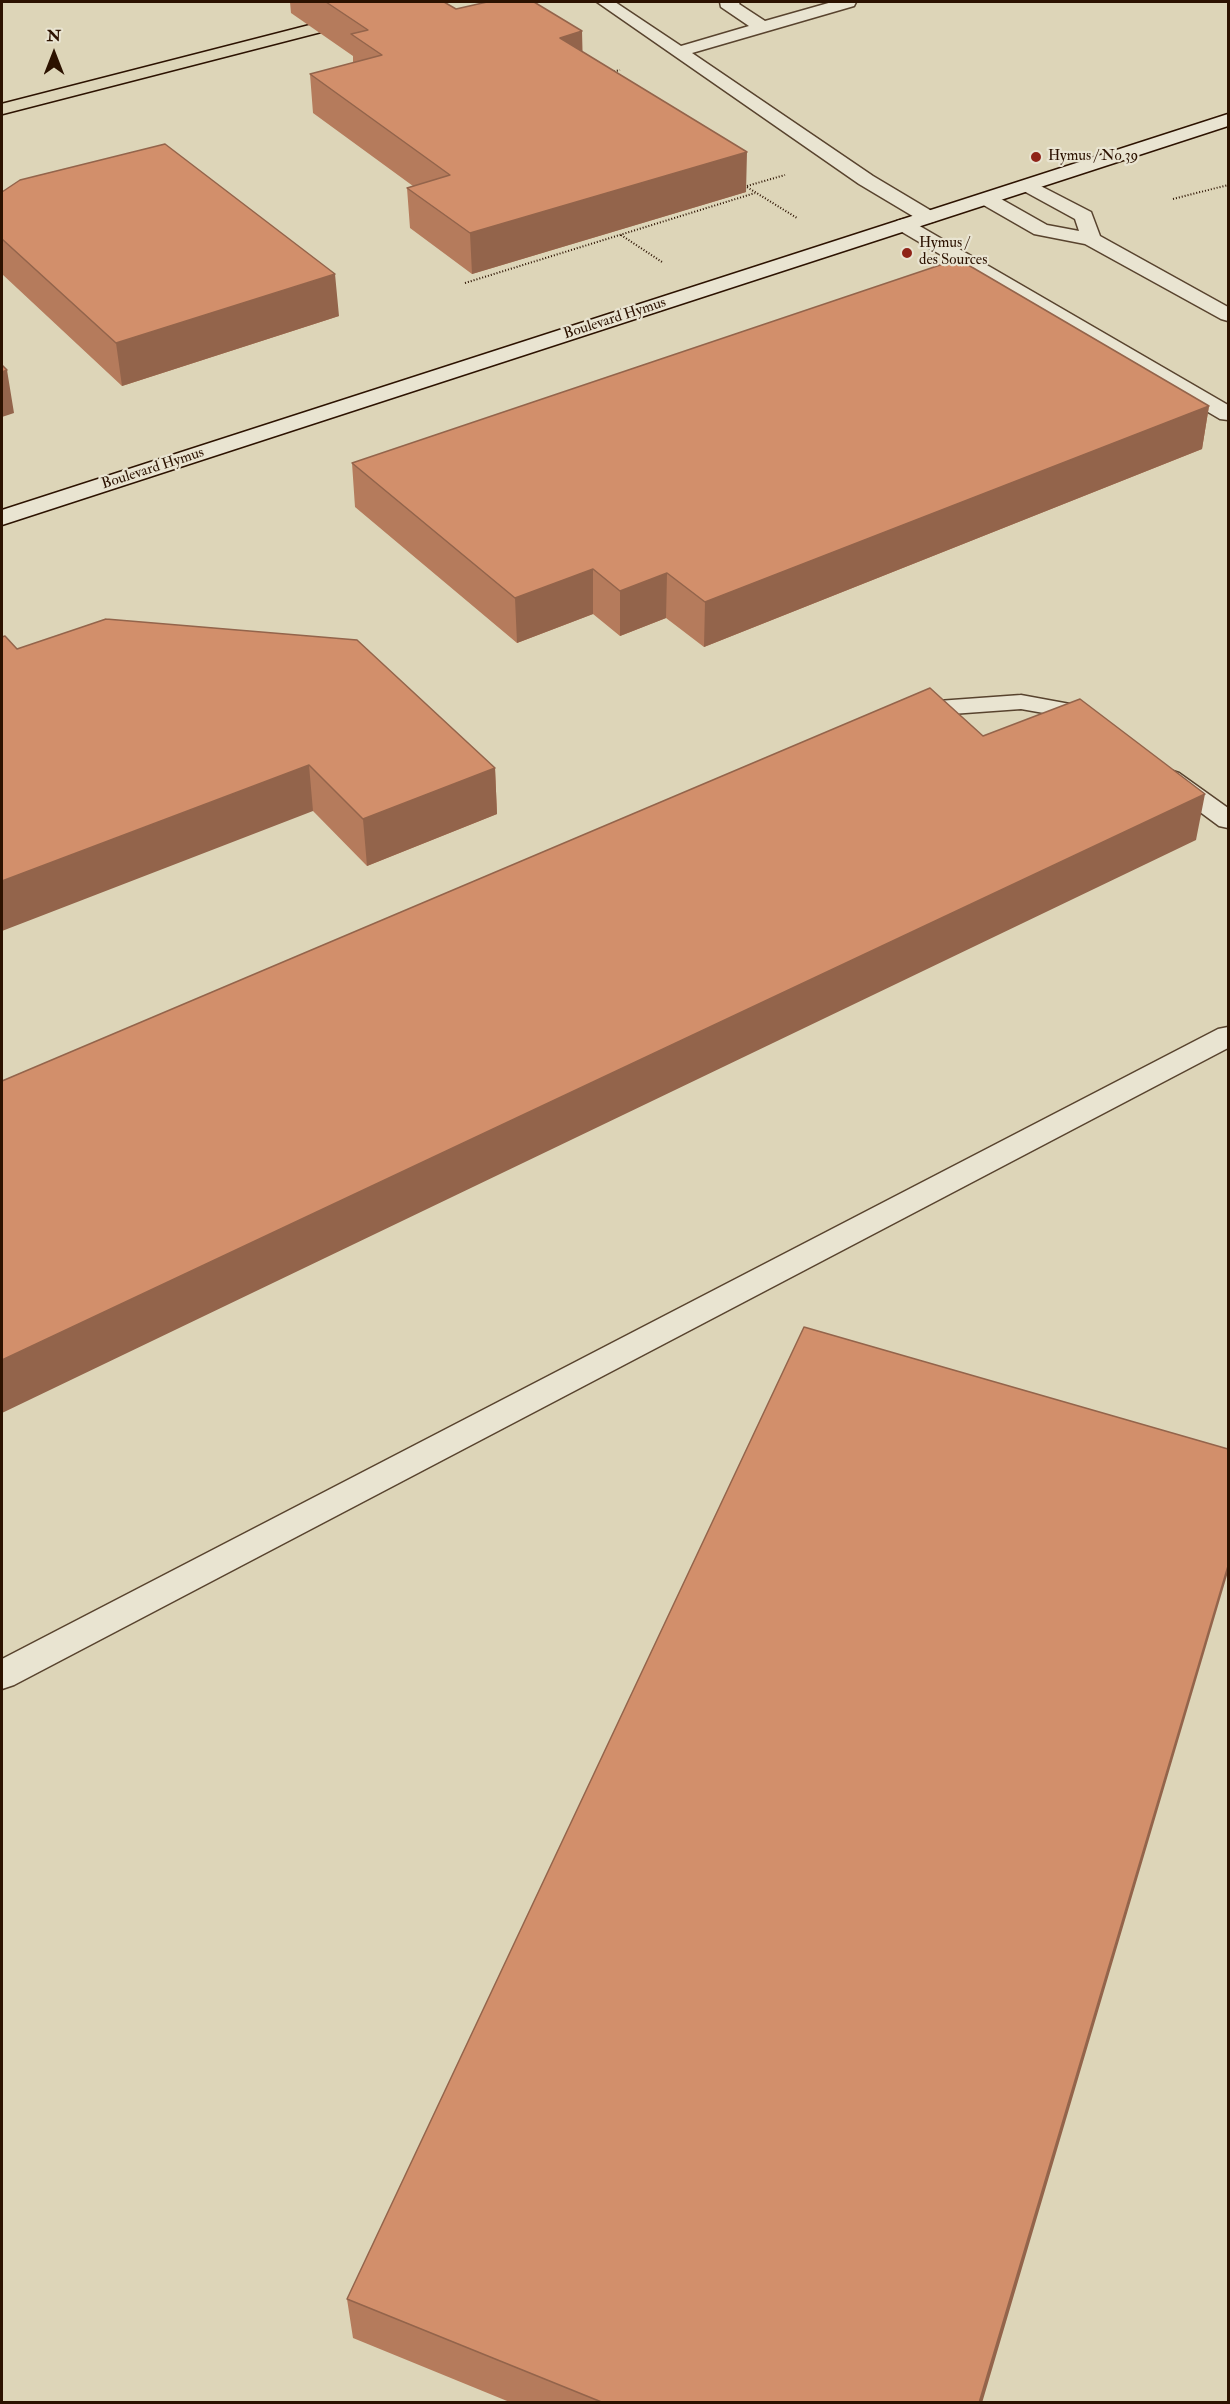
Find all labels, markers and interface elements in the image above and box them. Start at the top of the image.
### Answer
north arrow [24,24,84,84]
text: N [47,26,61,46]
place label: Hymus / No 39 [1048,148,1138,166]
marker: Hymus / No 39 [1029,150,1043,164]
place label: Hymus / des Sources [919,235,987,270]
marker: Hymus / des Sources [900,246,914,260]
street label: Boulevard Hymus [562,294,668,344]
street label: Boulevard Hymus [100,444,206,494]

